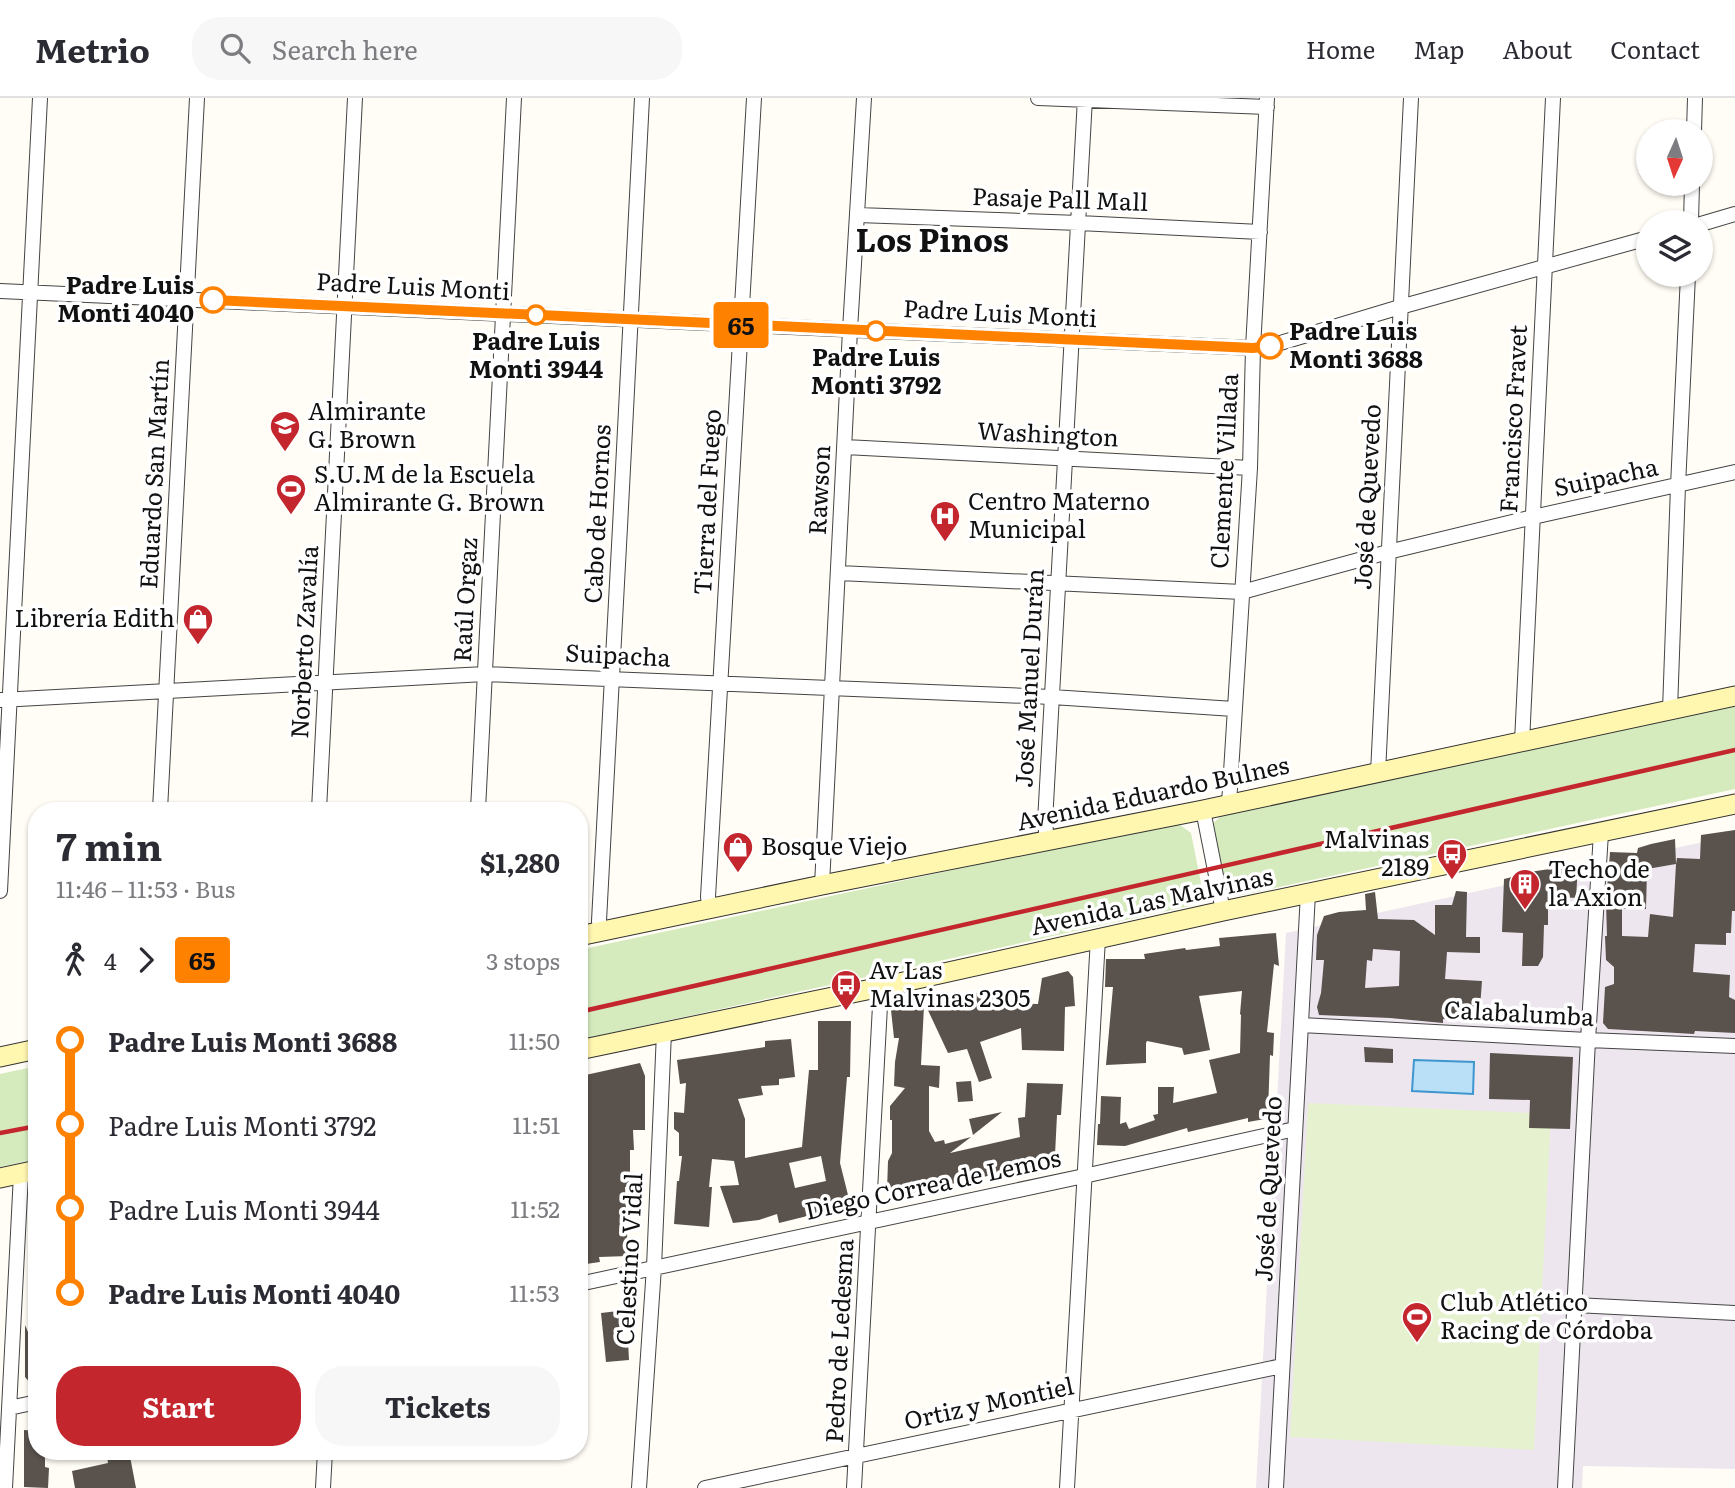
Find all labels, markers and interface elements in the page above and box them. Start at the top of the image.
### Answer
search box [192,17,682,80]
text: Metrio [35,24,150,73]
icon: search [216,29,254,67]
text: Search here [272,29,418,68]
text: Home [1306,31,1375,66]
text: Map [1413,31,1464,66]
text: About [1502,31,1572,66]
text: Contact [1610,31,1700,66]
north arrow [1636,119,1713,196]
map controls [1636,119,1713,287]
street label: Pasaje Pall Mall [971,177,1149,218]
button: layers [1636,210,1713,287]
district label: Los Pinos [855,214,1009,262]
street label: Padre Luis Monti [315,262,511,307]
place label: Padre Luis Monti 4040 [57,266,194,329]
marker: Padre Luis Monti 4040 [200,287,226,313]
street label: Padre Luis Monti [902,289,1098,334]
line badge: 65 [710,302,772,348]
marker: Padre Luis Monti 3944 [526,305,546,325]
text: 65 [728,307,754,342]
place label: Padre Luis Monti 3688 [1289,312,1423,375]
marker: Padre Luis Monti 3792 [866,321,886,341]
place label: Padre Luis Monti 3944 [469,322,604,385]
street label: Francisco Fravet [1489,323,1534,514]
marker: Padre Luis Monti 3688 [1257,333,1283,359]
place label: Padre Luis Monti 3792 [811,338,941,401]
street label: Eduardo San Martín [129,358,176,590]
street label: Clemente Villada [1200,372,1245,570]
place label: Almirante G. Brown [308,392,426,455]
street label: José de Quevedo [1343,403,1388,591]
street label: Tierra del Fuego [683,408,728,596]
school or university icon: Almirante G. Brown [268,409,302,453]
street label: Washington [976,411,1120,454]
street label: Cabo de Hornos [573,423,618,604]
street label: Rawson [798,444,837,536]
street label: Suipacha [1550,447,1661,504]
place label: S.U.M de la Escuela Almirante G. Brown [314,455,545,518]
sports icon: S.U.M de la Escuela Almirante G. Brown [274,472,308,516]
place label: Centro Materno Municipal [968,482,1150,545]
hospital icon: Centro Materno Municipal [928,499,962,543]
street label: Raúl Orgaz [443,536,484,663]
street label: Norberto Zavalía [280,544,325,739]
street label: José Manuel Durán [1004,567,1051,788]
place label: Librería Edith [15,599,175,634]
shop icon: Librería Edith [181,602,215,646]
street label: Suipacha [565,633,672,674]
street label: Avenida Eduardo Bulnes [1013,746,1292,837]
text: 7 min [56,816,162,873]
place label: Malvinas 2189 [1324,820,1429,883]
place label: Bosque Viejo [761,827,907,862]
shop icon: Bosque Viejo [721,830,755,874]
bus stop icon: Malvinas 2189 [1435,837,1469,881]
text: $1,280 [480,842,560,881]
place label: Techo de la Axion [1548,850,1650,913]
street label: Avenida Las Malvinas [1027,857,1276,942]
building icon: Techo de la Axion [1508,867,1542,911]
text: 11:46 – 11:53 · Bus [56,871,235,905]
icon: walk [56,941,94,979]
icon: forward [127,941,165,979]
text: 65 [189,942,216,977]
text: 4 [104,943,117,977]
text: 3 stops [486,943,560,977]
place label: Av Las Malvinas 2305 [869,951,1030,1014]
bus stop icon: Av Las Malvinas 2305 [829,968,863,1012]
street label: Calabalumba [1443,990,1595,1033]
text: Padre Luis Monti 3688 [108,1021,397,1060]
text: 11:50 [509,1023,560,1057]
street label: José de Quevedo [1244,1095,1289,1283]
text: Padre Luis Monti 3792 [108,1105,376,1144]
text: 11:51 [513,1107,560,1141]
street label: Diego Correa de Lemos [801,1138,1064,1227]
street label: Celestino Vidal [606,1172,649,1346]
text: Padre Luis Monti 3944 [108,1189,380,1228]
text: 11:52 [511,1191,560,1225]
street label: Pedro de Ledesma [815,1238,860,1444]
text: Padre Luis Monti 4040 [108,1273,400,1312]
text: 11:53 [509,1275,560,1309]
place label: Club Atlético Racing de Córdoba [1440,1283,1653,1346]
sports icon: Club Atlético Racing de Córdoba [1400,1300,1434,1344]
button: Start [56,1366,301,1446]
button: Tickets [315,1366,560,1446]
street label: Ortiz y Montiel [900,1366,1077,1437]

